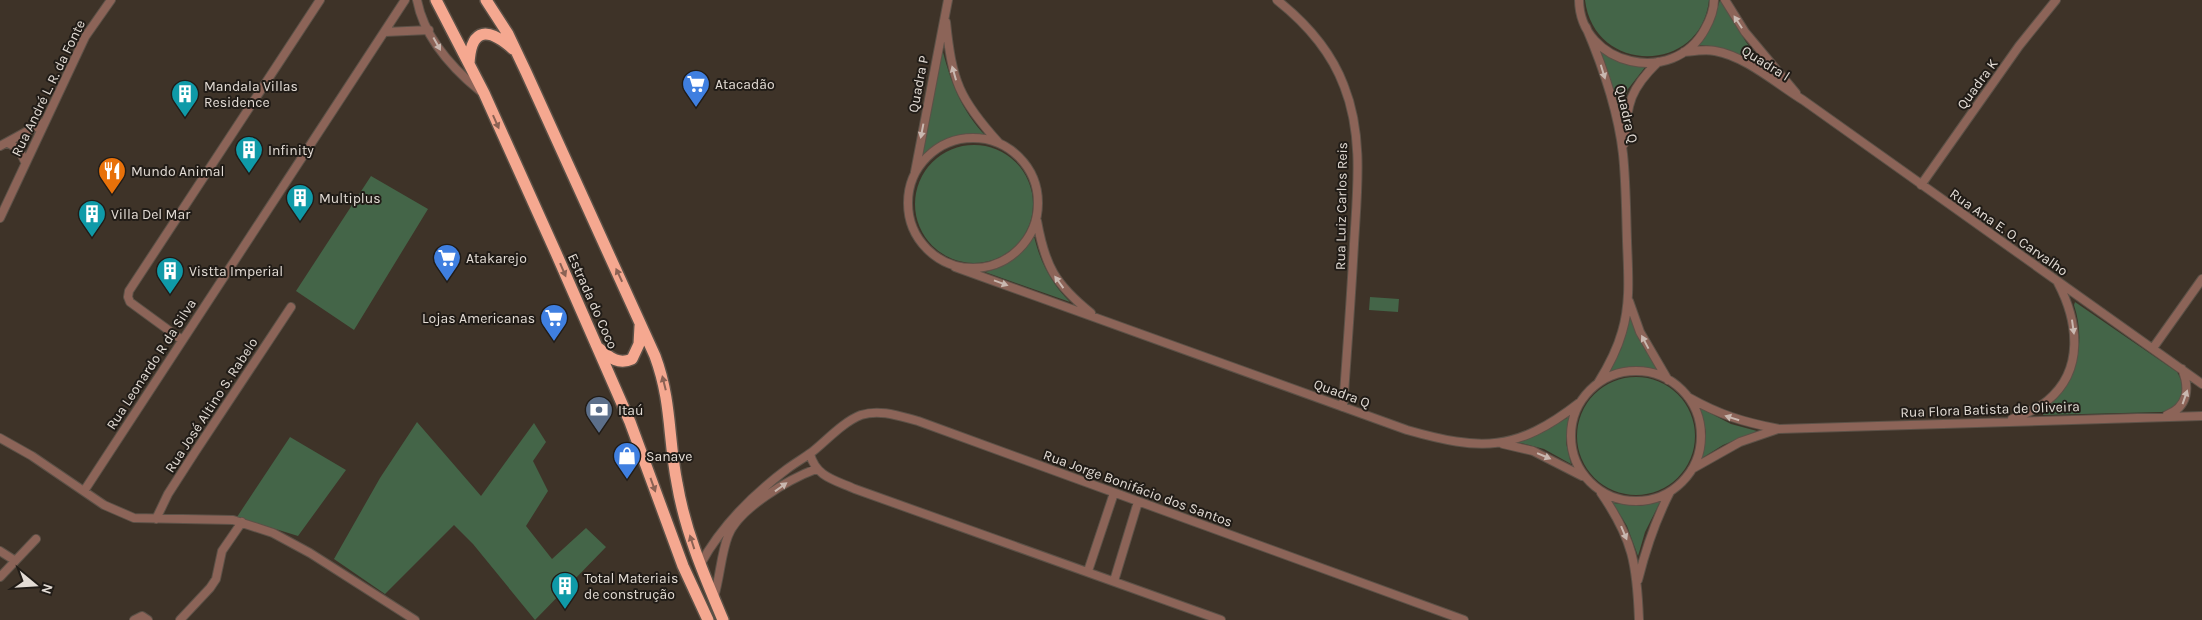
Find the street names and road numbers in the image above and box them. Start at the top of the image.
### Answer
street label: Rua André L. R. da Fonte [8,17,89,159]
street label: Quadra l [1738,42,1793,85]
street label: Quadra P [905,54,932,114]
street label: Quadra K [1953,55,2002,113]
street label: Quadra Q [1612,84,1641,145]
street label: Rua Luiz Carlos Reis [1332,142,1351,270]
street label: Rua Ana E. O. Carvalho [1946,185,2071,280]
street label: Estrada do Coco [564,251,621,352]
street label: Rua Leonardo R da Silva [103,296,200,433]
street label: Rua José Altino S. Rabelo [161,335,261,476]
street label: Quadra Q [1311,375,1372,412]
street label: Rua Flora Batista de Oliveira [1900,398,2080,421]
street label: Rua Jorge Bonifácio dos Santos [1041,446,1235,531]

